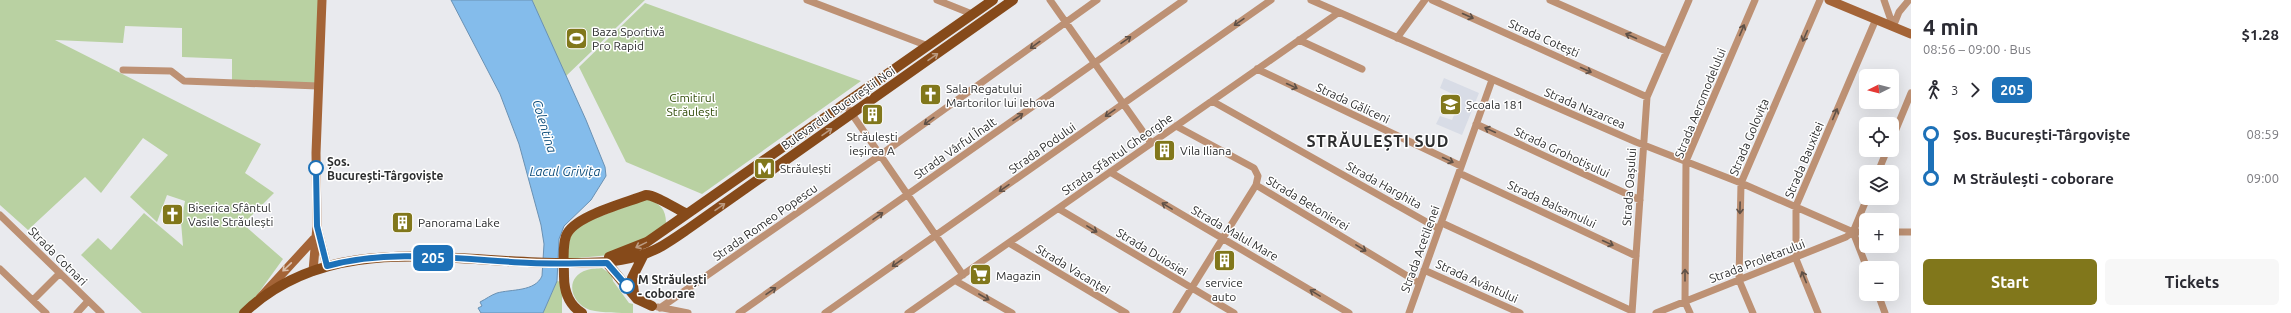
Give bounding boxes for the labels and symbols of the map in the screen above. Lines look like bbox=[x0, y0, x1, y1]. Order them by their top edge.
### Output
one-way arrow bbox=[1461, 13, 1473, 20]
street label: Strada Cotești bbox=[1507, 17, 1582, 59]
one-way arrow bbox=[1234, 18, 1245, 26]
sports icon: Baza Sportivă Pro Rapid bbox=[564, 25, 590, 51]
place label: Baza Sportivă Pro Rapid bbox=[592, 25, 665, 52]
one-way arrow bbox=[1739, 25, 1746, 37]
one-way arrow bbox=[1800, 29, 1808, 41]
one-way arrow bbox=[1625, 31, 1637, 39]
one-way arrow bbox=[1121, 36, 1132, 44]
one-way arrow bbox=[1029, 41, 1040, 49]
street label: Strada Aeromodelului bbox=[1672, 46, 1728, 160]
one-way arrow bbox=[927, 53, 938, 61]
street label: Bulevardul Bucureștii Noi bbox=[779, 64, 897, 152]
one-way arrow bbox=[1580, 66, 1592, 74]
north arrow bbox=[1859, 69, 1899, 109]
street label: Strada Găliceni bbox=[1314, 80, 1392, 126]
church icon: Sala Regatului Martorilor lui Iehova bbox=[917, 82, 943, 108]
place label: Sala Regatului Martorilor lui Iehova bbox=[946, 82, 1055, 109]
one-way arrow bbox=[1286, 83, 1298, 90]
street label: Strada Nazarcea bbox=[1542, 85, 1628, 131]
park label: Cimitirul Străulești bbox=[666, 91, 718, 118]
school or university icon: Școala 181 bbox=[1438, 91, 1464, 117]
street label: Strada Golovița bbox=[1727, 97, 1771, 177]
water label: Colentina bbox=[530, 98, 560, 154]
place label: Școala 181 bbox=[1466, 98, 1523, 111]
building icon: Străulești ieșirea A bbox=[859, 102, 885, 128]
one-way arrow bbox=[1104, 109, 1115, 117]
one-way arrow bbox=[1832, 109, 1839, 121]
street label: Strada Sfântul Gheorghe bbox=[1059, 111, 1175, 197]
one-way arrow bbox=[1012, 113, 1023, 121]
street label: Strada Vârful Înalt bbox=[912, 115, 999, 181]
one-way arrow bbox=[924, 117, 935, 125]
street label: Strada Podului bbox=[1006, 120, 1078, 176]
street label: Strada Bauxitei bbox=[1782, 120, 1826, 200]
street label: Strada Grohotișului bbox=[1512, 124, 1612, 180]
one-way arrow bbox=[1484, 126, 1496, 133]
one-way arrow bbox=[821, 128, 832, 136]
place label: Străulești ieșirea A bbox=[846, 130, 898, 157]
district label: STRĂULEȘTI SUD bbox=[1307, 131, 1449, 151]
building icon: Vila Iliana bbox=[1152, 137, 1178, 163]
place label: Vila Iliana bbox=[1180, 144, 1231, 157]
street label: Strada Oașului bbox=[1620, 148, 1638, 226]
place label: Șos. București-Târgoviște bbox=[327, 155, 443, 183]
metro station icon: Străulești bbox=[752, 155, 778, 181]
one-way arrow bbox=[1441, 157, 1453, 164]
street label: Strada Harghita bbox=[1344, 159, 1424, 211]
marker: Șos. București-Târgoviște bbox=[308, 160, 324, 176]
place label: Străulești bbox=[780, 162, 831, 175]
water label: Lacul Grivița bbox=[530, 164, 600, 178]
street label: Strada Betonierei bbox=[1264, 173, 1352, 233]
street label: Strada Balsamului bbox=[1506, 178, 1598, 230]
street label: Strada Romeo Popescu bbox=[710, 181, 820, 263]
one-way arrow bbox=[998, 184, 1009, 192]
church icon: Biserica Sfântul Vasile Străulești bbox=[159, 201, 185, 227]
place label: Biserica Sfântul Vasile Străulești bbox=[188, 201, 273, 228]
one-way arrow bbox=[1161, 201, 1173, 209]
one-way arrow bbox=[1736, 201, 1744, 214]
one-way arrow bbox=[715, 203, 726, 211]
street label: Strada Malul Mare bbox=[1189, 203, 1281, 263]
street label: Strada Acetilenei bbox=[1398, 204, 1442, 294]
building icon: Panorama Lake bbox=[390, 209, 416, 235]
one-way arrow bbox=[872, 212, 883, 220]
place label: Panorama Lake bbox=[418, 216, 500, 229]
street label: Strada Cotnari bbox=[26, 224, 90, 288]
one-way arrow bbox=[1086, 225, 1098, 233]
street label: Strada Duiosiei bbox=[1114, 226, 1190, 278]
street label: Strada Proletarului bbox=[1707, 237, 1807, 285]
one-way arrow bbox=[1602, 240, 1614, 247]
one-way arrow bbox=[635, 242, 647, 249]
street label: Strada Vacanței bbox=[1034, 242, 1112, 296]
line badge: 205 bbox=[410, 245, 456, 271]
one-way arrow bbox=[1355, 245, 1367, 253]
building icon: service auto bbox=[1211, 248, 1237, 274]
street label: Strada Avântului bbox=[1434, 257, 1520, 305]
one-way arrow bbox=[892, 259, 903, 267]
one-way arrow bbox=[282, 262, 292, 272]
supermarket icon: Magazin bbox=[967, 262, 993, 288]
place label: Magazin bbox=[996, 269, 1041, 282]
one-way arrow bbox=[1681, 269, 1689, 282]
one-way arrow bbox=[1799, 271, 1807, 283]
place label: M Străulești - coborare bbox=[638, 273, 707, 300]
place label: service auto bbox=[1205, 276, 1243, 303]
marker: M Străulești - coborare bbox=[619, 278, 635, 294]
one-way arrow bbox=[765, 287, 776, 295]
one-way arrow bbox=[1310, 289, 1321, 297]
one-way arrow bbox=[978, 293, 990, 301]

